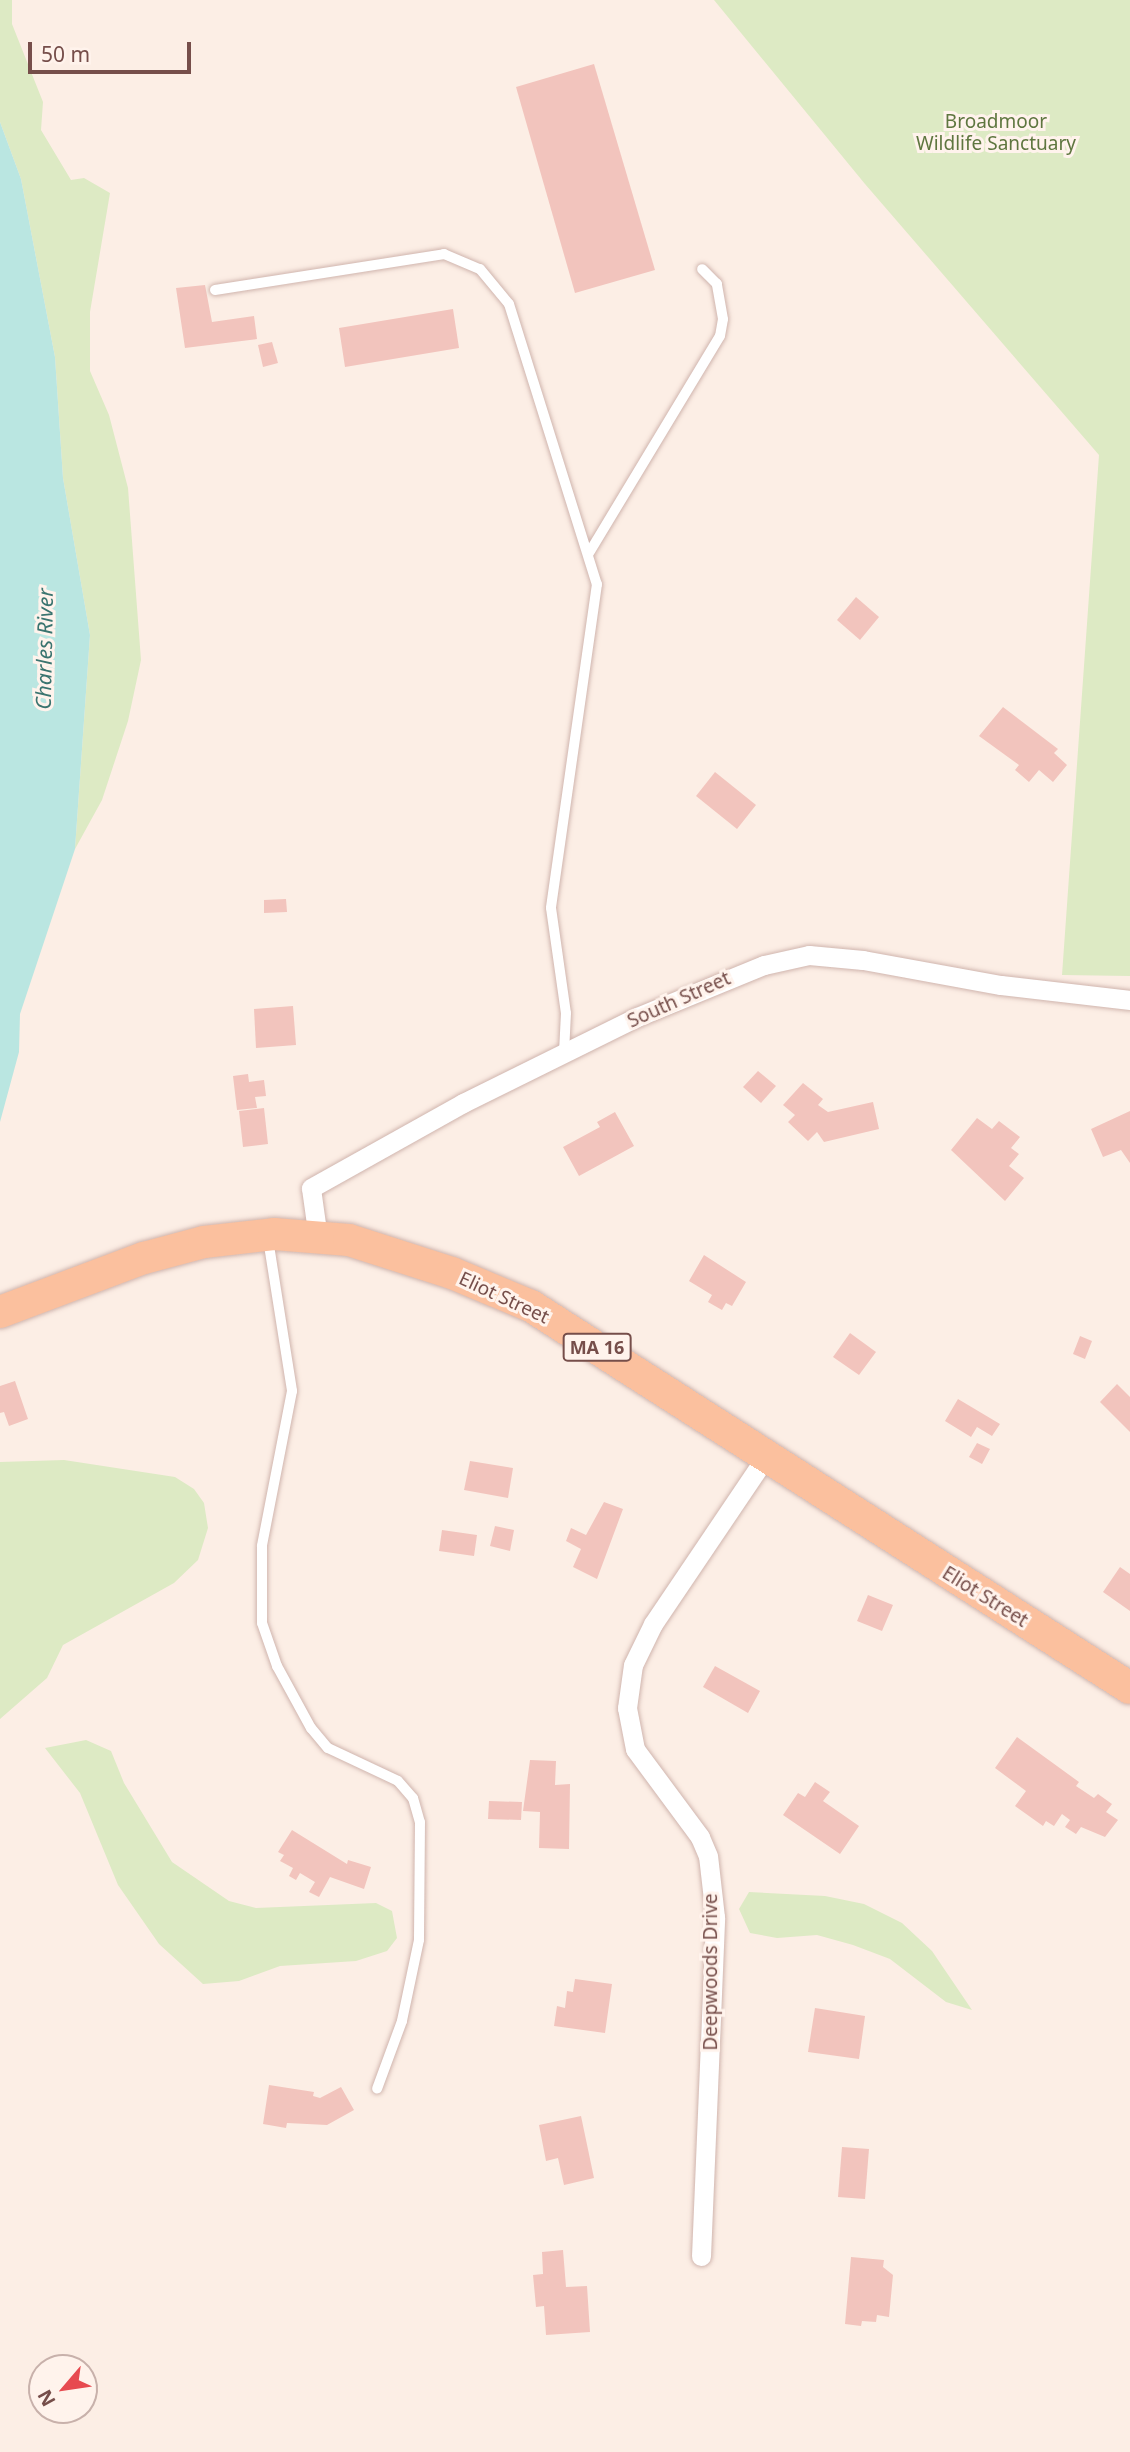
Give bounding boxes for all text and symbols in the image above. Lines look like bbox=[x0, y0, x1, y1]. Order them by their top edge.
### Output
scale bar bbox=[32, 28, 194, 72]
text: 50 m bbox=[41, 40, 90, 68]
park label: Broadmoor Wildlife Sanctuary bbox=[916, 111, 1076, 155]
water label: Charles River bbox=[30, 588, 58, 710]
street label: South Street bbox=[624, 967, 734, 1033]
street label: Eliot Street bbox=[455, 1267, 553, 1329]
road number: MA 16 bbox=[562, 1332, 632, 1362]
street label: Eliot Street bbox=[938, 1562, 1032, 1632]
street label: Deepwoods Drive bbox=[700, 1893, 722, 2051]
north arrow bbox=[28, 2354, 98, 2424]
text: N bbox=[31, 2385, 62, 2411]

